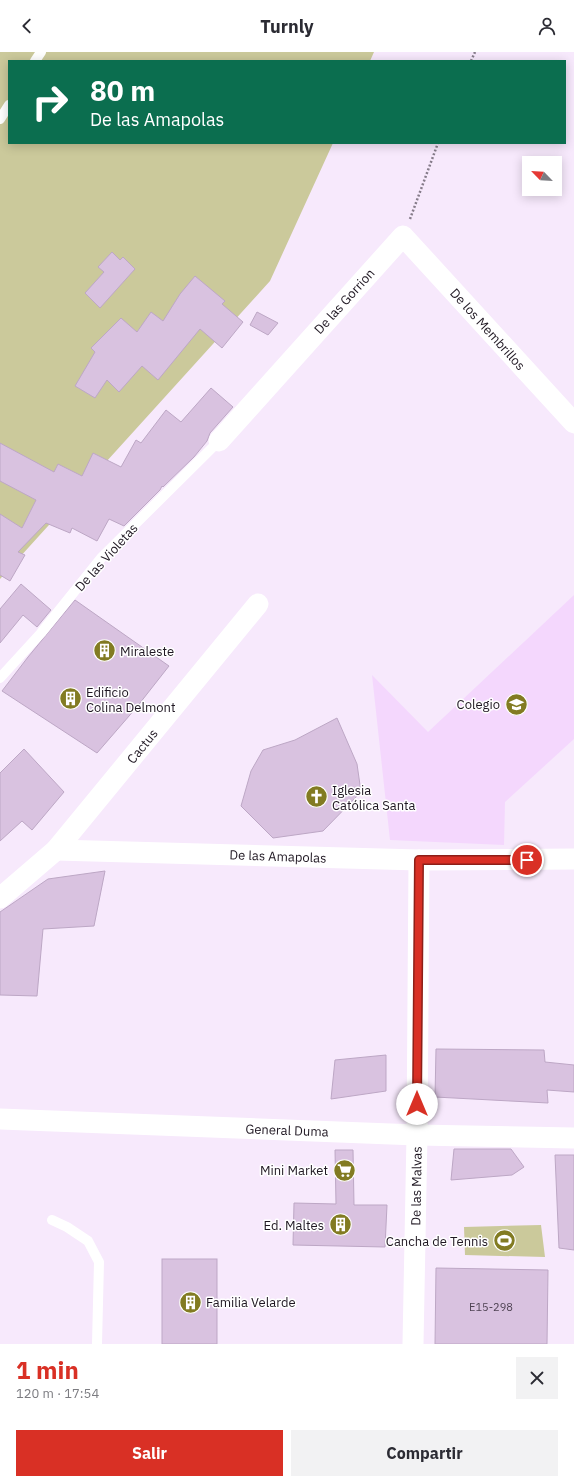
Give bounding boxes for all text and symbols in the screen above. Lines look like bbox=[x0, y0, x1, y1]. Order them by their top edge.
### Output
icon: back bbox=[16, 15, 38, 37]
text: Turnly bbox=[260, 15, 314, 38]
icon: person bbox=[536, 15, 558, 37]
text: 80 m bbox=[90, 72, 155, 109]
icon: right bbox=[24, 76, 76, 128]
text: De las Amapolas bbox=[90, 108, 224, 131]
north arrow bbox=[522, 156, 562, 196]
map controls bbox=[522, 156, 562, 196]
street label: De las Gorrion bbox=[310, 265, 378, 338]
street label: De los Membrillos bbox=[446, 285, 529, 374]
street label: De las Violetas bbox=[71, 520, 141, 595]
building icon: Miraleste bbox=[92, 638, 118, 664]
place label: Miraleste bbox=[120, 643, 174, 660]
place label: Edificio Colina Delmont bbox=[86, 684, 176, 716]
building icon: Edificio Colina Delmont bbox=[57, 686, 83, 712]
school or university icon: Colegio bbox=[503, 691, 529, 717]
place label: Colegio bbox=[457, 696, 500, 713]
street label: Cactus bbox=[123, 725, 162, 767]
place label: Iglesia Católica Santa bbox=[332, 782, 416, 814]
church icon: Iglesia Católica Santa bbox=[304, 784, 330, 810]
pin bbox=[510, 843, 544, 877]
street label: De las Amapolas bbox=[229, 846, 327, 867]
icon: arrive bbox=[516, 849, 538, 871]
position arrow bbox=[396, 1083, 438, 1125]
street label: General Duma bbox=[245, 1121, 329, 1140]
street label: De las Malvas bbox=[407, 1146, 426, 1226]
supermarket icon: Mini Market bbox=[331, 1157, 357, 1183]
place label: Mini Market bbox=[260, 1162, 328, 1179]
building icon: Ed. Maltes bbox=[327, 1212, 353, 1238]
place label: Ed. Maltes bbox=[263, 1217, 324, 1234]
sports icon: Cancha de Tennis bbox=[491, 1228, 517, 1254]
place label: Cancha de Tennis bbox=[386, 1233, 488, 1250]
building icon: Familia Velarde bbox=[177, 1289, 203, 1315]
place label: Familia Velarde bbox=[206, 1294, 296, 1311]
house number: E15-298 bbox=[469, 1300, 513, 1314]
text: 1 min bbox=[16, 1354, 79, 1386]
button: close bbox=[516, 1357, 558, 1399]
text: 120 m · 17:54 bbox=[16, 1385, 99, 1402]
button: Salir bbox=[16, 1430, 283, 1476]
button: Compartir bbox=[291, 1430, 558, 1476]

